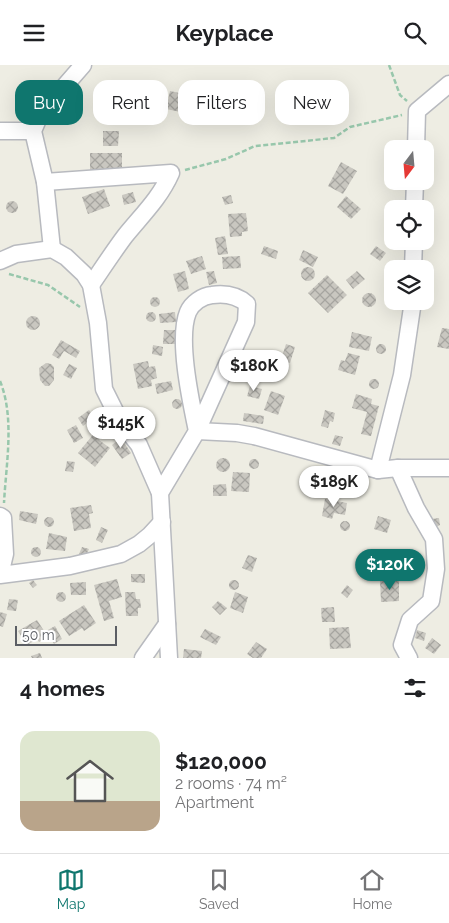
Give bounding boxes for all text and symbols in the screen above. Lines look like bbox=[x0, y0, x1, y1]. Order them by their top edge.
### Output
icon: menu bbox=[20, 19, 48, 47]
icon: search bbox=[401, 19, 429, 47]
text: Keyplace bbox=[176, 20, 273, 46]
chip: Buy bbox=[15, 80, 83, 125]
chip: Rent bbox=[93, 80, 168, 125]
chip: Filters bbox=[178, 80, 265, 125]
chip: New bbox=[275, 80, 349, 125]
north arrow bbox=[384, 140, 434, 190]
map controls bbox=[384, 140, 434, 310]
button: locate bbox=[384, 200, 434, 250]
button: layers bbox=[384, 260, 434, 310]
pin: $180K bbox=[219, 349, 289, 392]
text: $180K bbox=[230, 356, 278, 375]
pin: $145K bbox=[86, 407, 156, 449]
text: $145K bbox=[98, 413, 144, 432]
pin: $189K bbox=[299, 465, 369, 508]
text: $189K bbox=[310, 472, 358, 491]
pin: $120K bbox=[355, 549, 425, 591]
text: $120K bbox=[366, 555, 414, 574]
scale bar bbox=[15, 623, 118, 646]
text: 50 m bbox=[22, 627, 55, 643]
icon: filters bbox=[401, 674, 429, 702]
text: 4 homes bbox=[20, 676, 105, 701]
text: $120,000 bbox=[175, 749, 267, 774]
icon: home bbox=[60, 751, 120, 811]
text: 2 rooms · 74 m² bbox=[175, 774, 287, 793]
text: Apartment bbox=[175, 793, 254, 812]
tab: Map bbox=[57, 866, 85, 912]
tab: Saved bbox=[199, 866, 239, 912]
tab: Home bbox=[353, 866, 392, 912]

